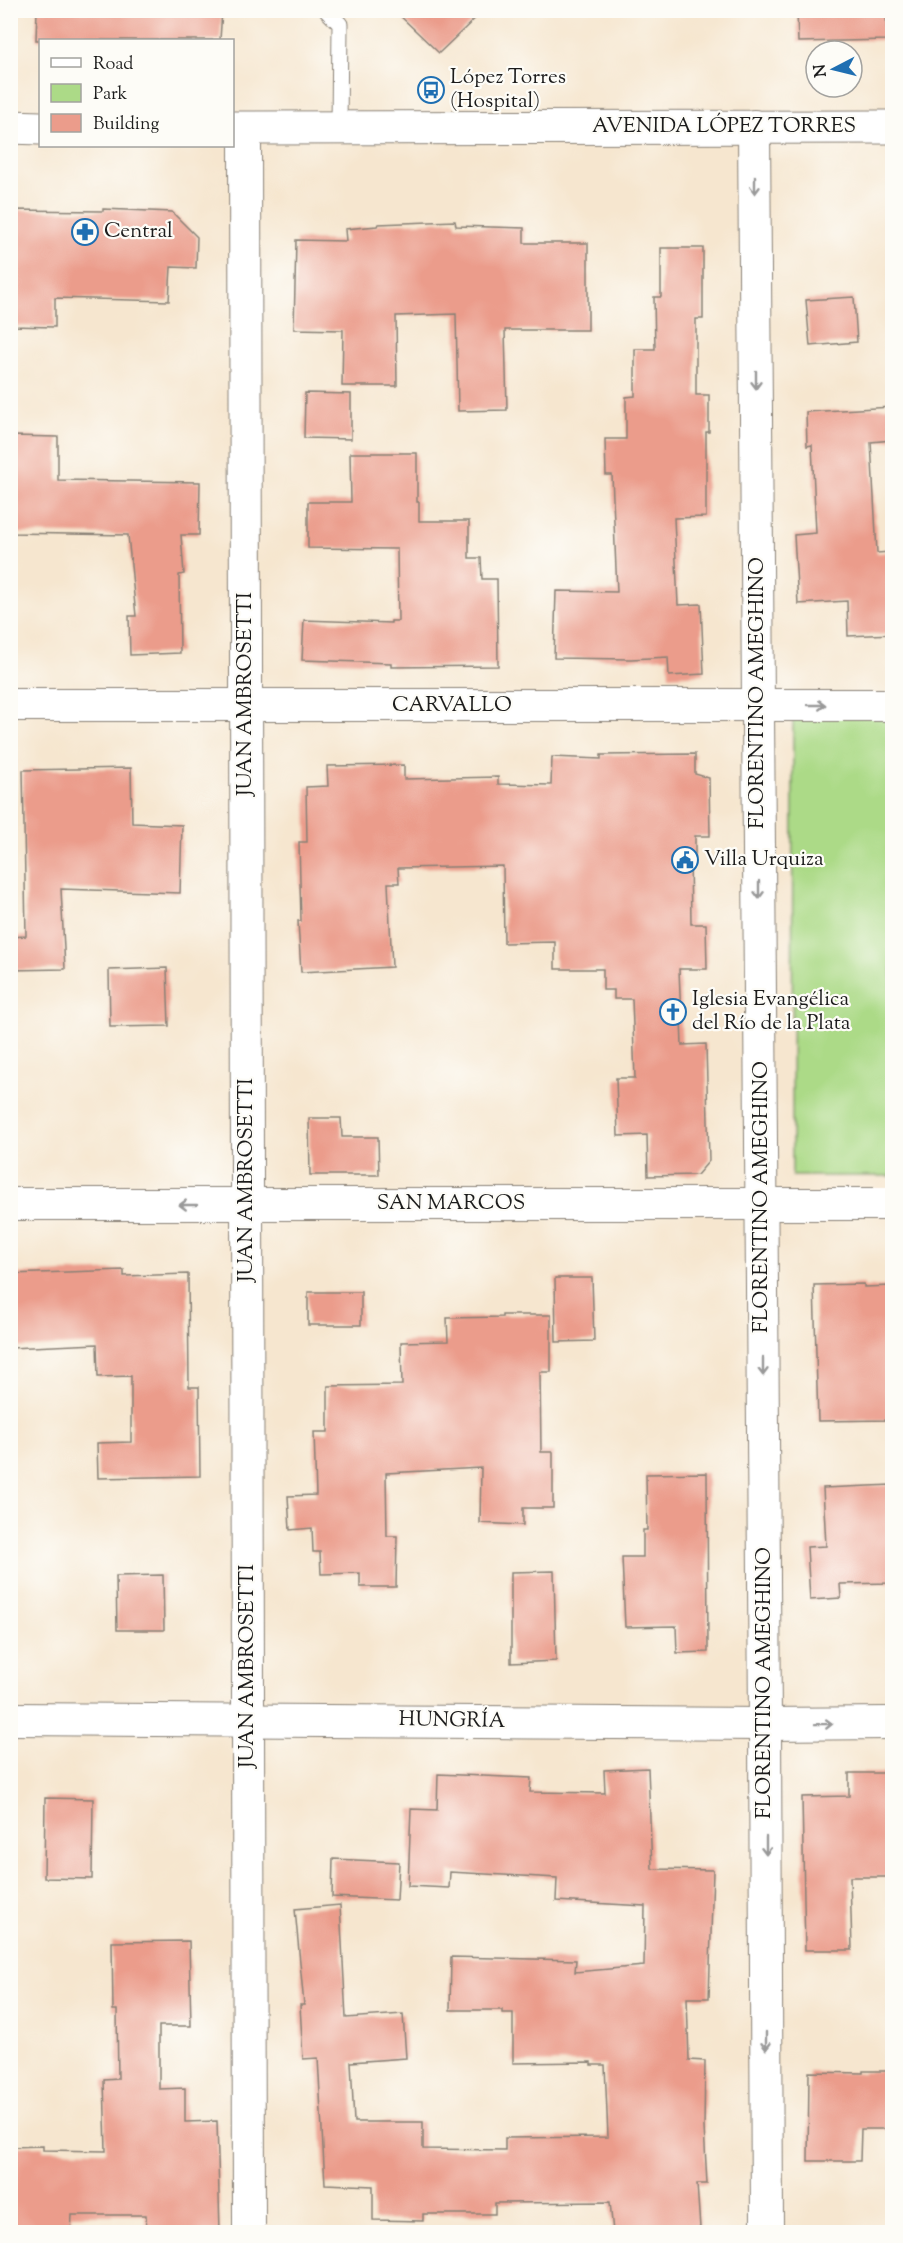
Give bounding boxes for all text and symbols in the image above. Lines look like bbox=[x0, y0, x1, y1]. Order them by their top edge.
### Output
legend bbox=[39, 39, 234, 147]
north arrow bbox=[804, 39, 864, 99]
text: Road bbox=[93, 52, 133, 78]
place label: López Torres (Hospital) bbox=[450, 63, 566, 117]
text: N bbox=[809, 63, 834, 78]
bus stop icon: López Torres (Hospital) bbox=[416, 75, 446, 105]
text: Park bbox=[93, 82, 128, 108]
text: Building bbox=[93, 112, 159, 138]
street label: AVENIDA LÓPEZ TORRES bbox=[592, 112, 856, 142]
one-way arrow bbox=[749, 174, 761, 194]
pharmacy icon: Central bbox=[70, 217, 100, 247]
place label: Central bbox=[104, 217, 173, 247]
one-way arrow bbox=[750, 369, 762, 389]
street label: FLORENTINO AMEGHINO bbox=[743, 557, 773, 829]
street label: JUAN AMBROSETTI bbox=[231, 592, 261, 797]
street label: CARVALLO bbox=[392, 691, 512, 721]
one-way arrow bbox=[806, 699, 826, 711]
public building icon: Villa Urquiza bbox=[670, 845, 700, 875]
place label: Villa Urquiza bbox=[704, 845, 824, 875]
one-way arrow bbox=[754, 880, 765, 900]
place label: Iglesia Evangélica del Río de la Plata bbox=[692, 985, 851, 1039]
church icon: Iglesia Evangélica del Río de la Plata bbox=[658, 997, 688, 1027]
street label: FLORENTINO AMEGHINO bbox=[747, 1061, 777, 1333]
street label: JUAN AMBROSETTI bbox=[232, 1078, 262, 1283]
street label: SAN MARCOS bbox=[377, 1189, 525, 1219]
one-way arrow bbox=[179, 1199, 199, 1211]
one-way arrow bbox=[757, 1357, 769, 1377]
street label: FLORENTINO AMEGHINO bbox=[750, 1547, 780, 1819]
street label: JUAN AMBROSETTI bbox=[233, 1564, 263, 1769]
street label: HUNGRÍA bbox=[398, 1705, 506, 1737]
one-way arrow bbox=[813, 1718, 833, 1730]
one-way arrow bbox=[760, 1835, 772, 1855]
one-way arrow bbox=[760, 2030, 772, 2050]

